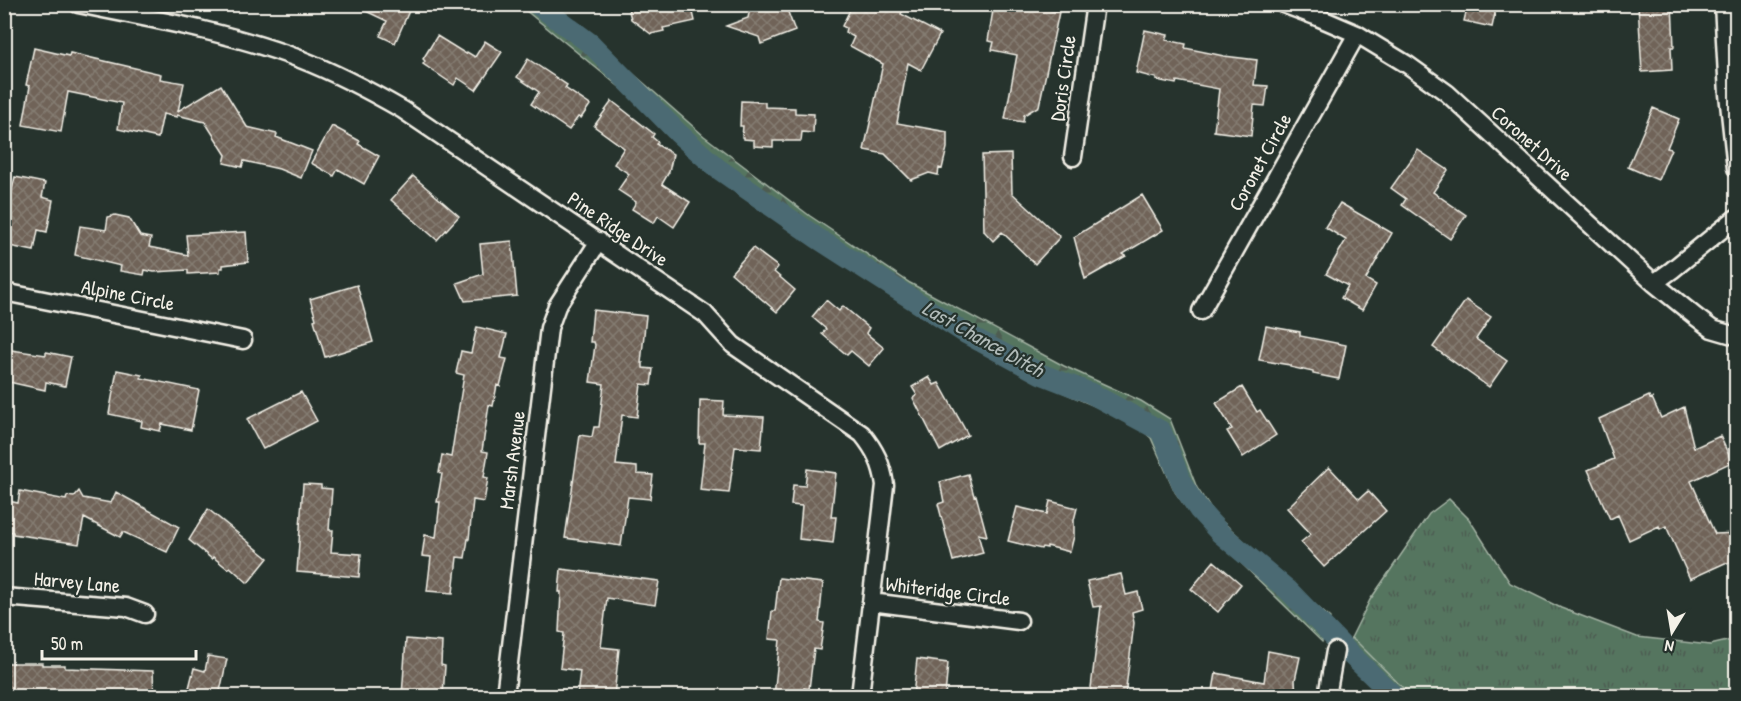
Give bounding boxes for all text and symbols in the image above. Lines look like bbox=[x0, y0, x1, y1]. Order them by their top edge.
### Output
street label: Doris Circle bbox=[1043, 33, 1082, 123]
street label: Coronet Drive bbox=[1486, 99, 1579, 186]
street label: Coronet Circle bbox=[1222, 108, 1297, 215]
street label: Pine Ridge Drive bbox=[563, 185, 674, 272]
street label: Alpine Circle bbox=[79, 272, 177, 317]
water label: Last Chance Ditch bbox=[917, 293, 1050, 384]
street label: Marsh Avenue bbox=[492, 409, 531, 511]
street label: Harvey Lane bbox=[33, 564, 121, 599]
street label: Whiteridge Circle bbox=[884, 569, 1012, 612]
north arrow bbox=[1642, 602, 1702, 662]
scale bar bbox=[42, 623, 196, 661]
text: 50 m bbox=[51, 631, 83, 656]
text: N bbox=[1662, 635, 1675, 658]

